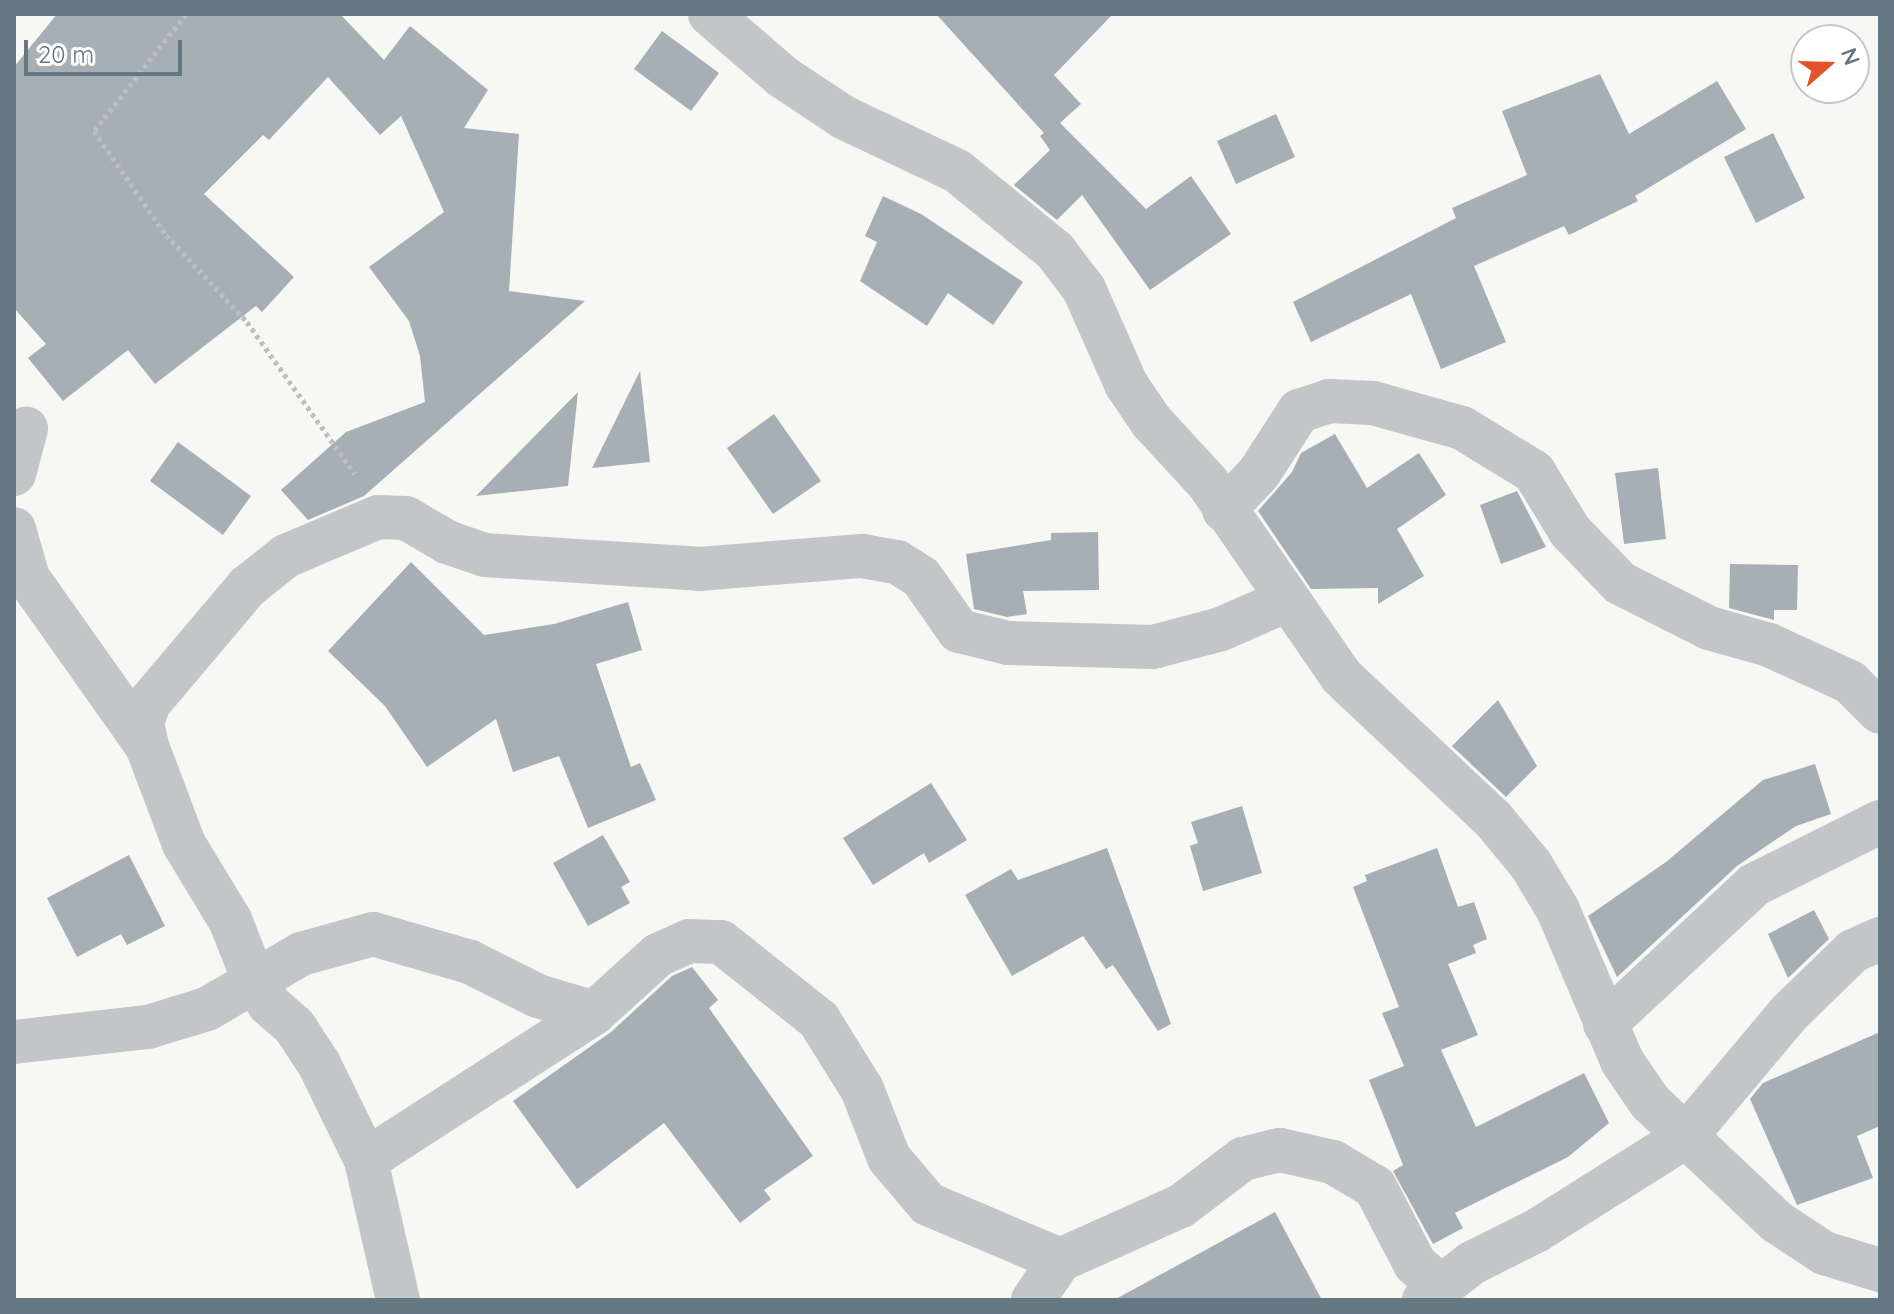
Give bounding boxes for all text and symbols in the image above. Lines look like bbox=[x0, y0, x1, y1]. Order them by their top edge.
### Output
scale bar bbox=[28, 24, 186, 74]
north arrow bbox=[1790, 24, 1870, 104]
text: 20 m bbox=[38, 39, 94, 69]
text: N bbox=[1835, 44, 1867, 69]

